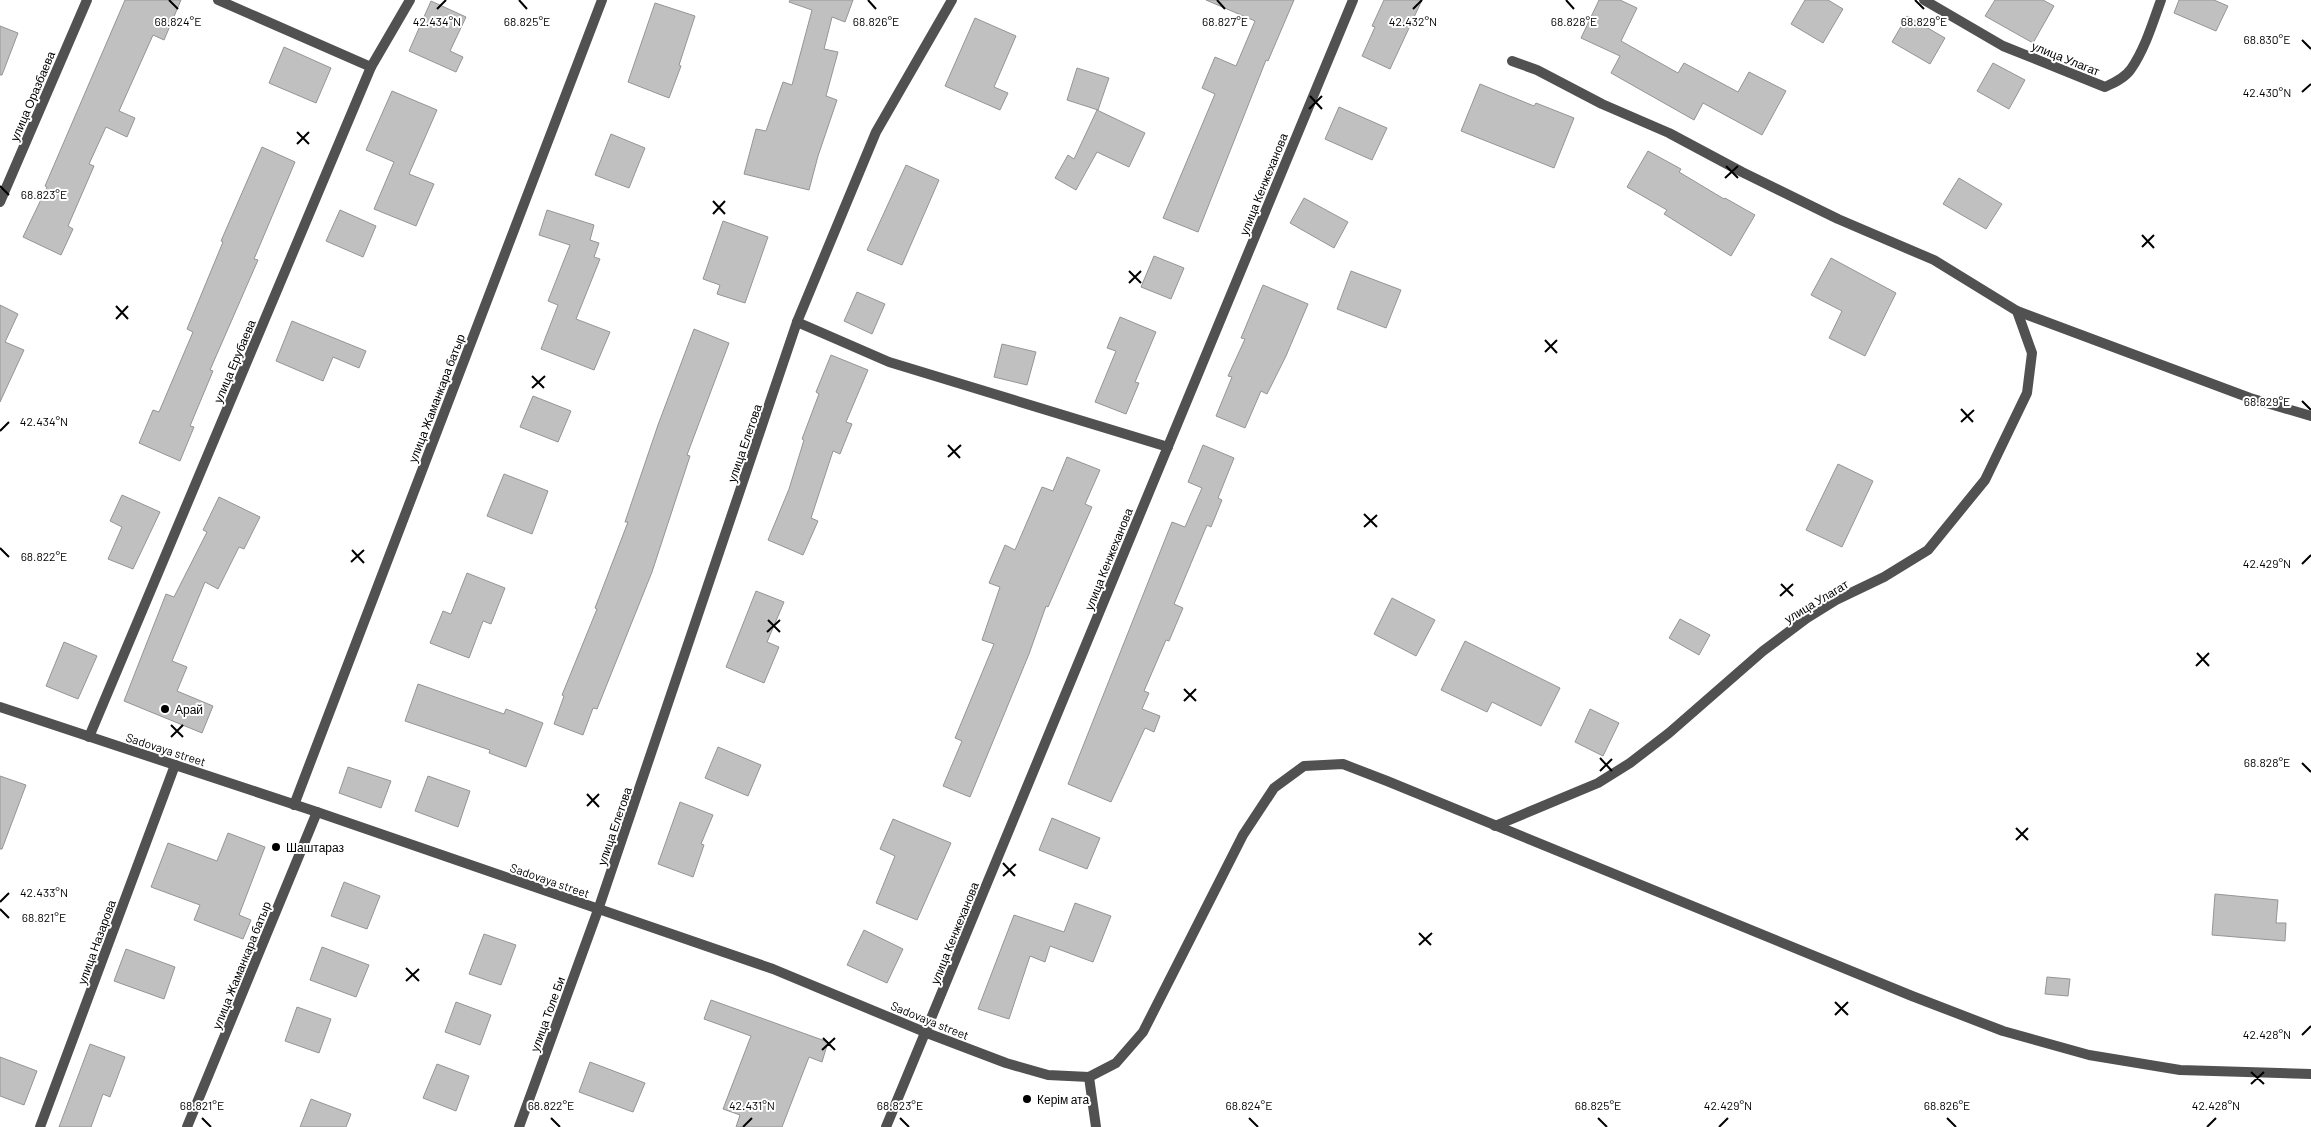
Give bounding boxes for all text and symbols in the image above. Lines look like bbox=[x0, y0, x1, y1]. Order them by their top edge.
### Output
text: 68.824°E bbox=[155, 14, 201, 28]
text: 42.434°N bbox=[413, 14, 461, 28]
text: 68.825°E bbox=[504, 14, 550, 28]
text: 68.826°E bbox=[853, 14, 899, 28]
text: 68.827°E bbox=[1202, 14, 1248, 28]
text: 42.432°N bbox=[1389, 14, 1437, 28]
text: 68.828°E bbox=[1551, 14, 1597, 28]
text: 68.829°E bbox=[1901, 14, 1947, 28]
text: 68.830°E bbox=[2244, 32, 2290, 46]
street label: улица Улагат bbox=[2030, 38, 2102, 79]
street label: улица Оразбаева bbox=[7, 49, 58, 143]
text: 42.430°N bbox=[2243, 85, 2291, 99]
street label: улица Кенжеханова bbox=[1236, 131, 1291, 237]
text: 68.823°E bbox=[21, 187, 67, 201]
street label: улица Ерубаева bbox=[210, 317, 259, 405]
street label: улица Жаманкара батыр bbox=[405, 331, 468, 465]
text: 68.829°E bbox=[2244, 394, 2290, 408]
street label: улица Елетова bbox=[724, 402, 765, 484]
text: 42.434°N bbox=[20, 414, 68, 428]
street label: улица Кенжеханова bbox=[1081, 506, 1136, 612]
text: 68.822°E bbox=[21, 549, 67, 563]
text: 42.429°N bbox=[2243, 556, 2291, 570]
street label: улица Улагат bbox=[1782, 576, 1851, 626]
place label: Арай bbox=[175, 702, 203, 717]
marker: Арай bbox=[159, 703, 171, 715]
street label: Sadovaya street bbox=[124, 730, 208, 768]
text: 68.828°E bbox=[2244, 755, 2290, 769]
street label: улица Елетова bbox=[594, 785, 635, 867]
place label: Шаштараз bbox=[286, 840, 345, 855]
marker: Шаштараз bbox=[270, 841, 282, 853]
street label: Sadovaya street bbox=[508, 860, 592, 900]
street label: улица Кенжеханова bbox=[927, 880, 982, 986]
text: 42.433°N bbox=[20, 885, 68, 899]
street label: улица Назарова bbox=[74, 897, 119, 987]
street label: улица Жаманкара батыр bbox=[209, 899, 274, 1031]
text: 68.821°E bbox=[22, 910, 66, 924]
street label: улица Толе Би bbox=[527, 975, 568, 1054]
street label: Sadovaya street bbox=[889, 998, 971, 1042]
text: 42.428°N bbox=[2243, 1027, 2291, 1041]
place label: Керім ата bbox=[1037, 1092, 1089, 1107]
marker: Керім ата bbox=[1021, 1093, 1033, 1105]
text: 68.821°E bbox=[180, 1098, 224, 1112]
text: 68.822°E bbox=[528, 1098, 574, 1112]
text: 42.431°N bbox=[729, 1098, 775, 1112]
text: 68.823°E bbox=[877, 1098, 923, 1112]
text: 68.824°E bbox=[1226, 1098, 1272, 1112]
text: 68.825°E bbox=[1575, 1098, 1621, 1112]
text: 42.429°N bbox=[1704, 1098, 1752, 1112]
text: 68.826°E bbox=[1924, 1098, 1970, 1112]
text: 42.428°N bbox=[2192, 1098, 2240, 1112]

